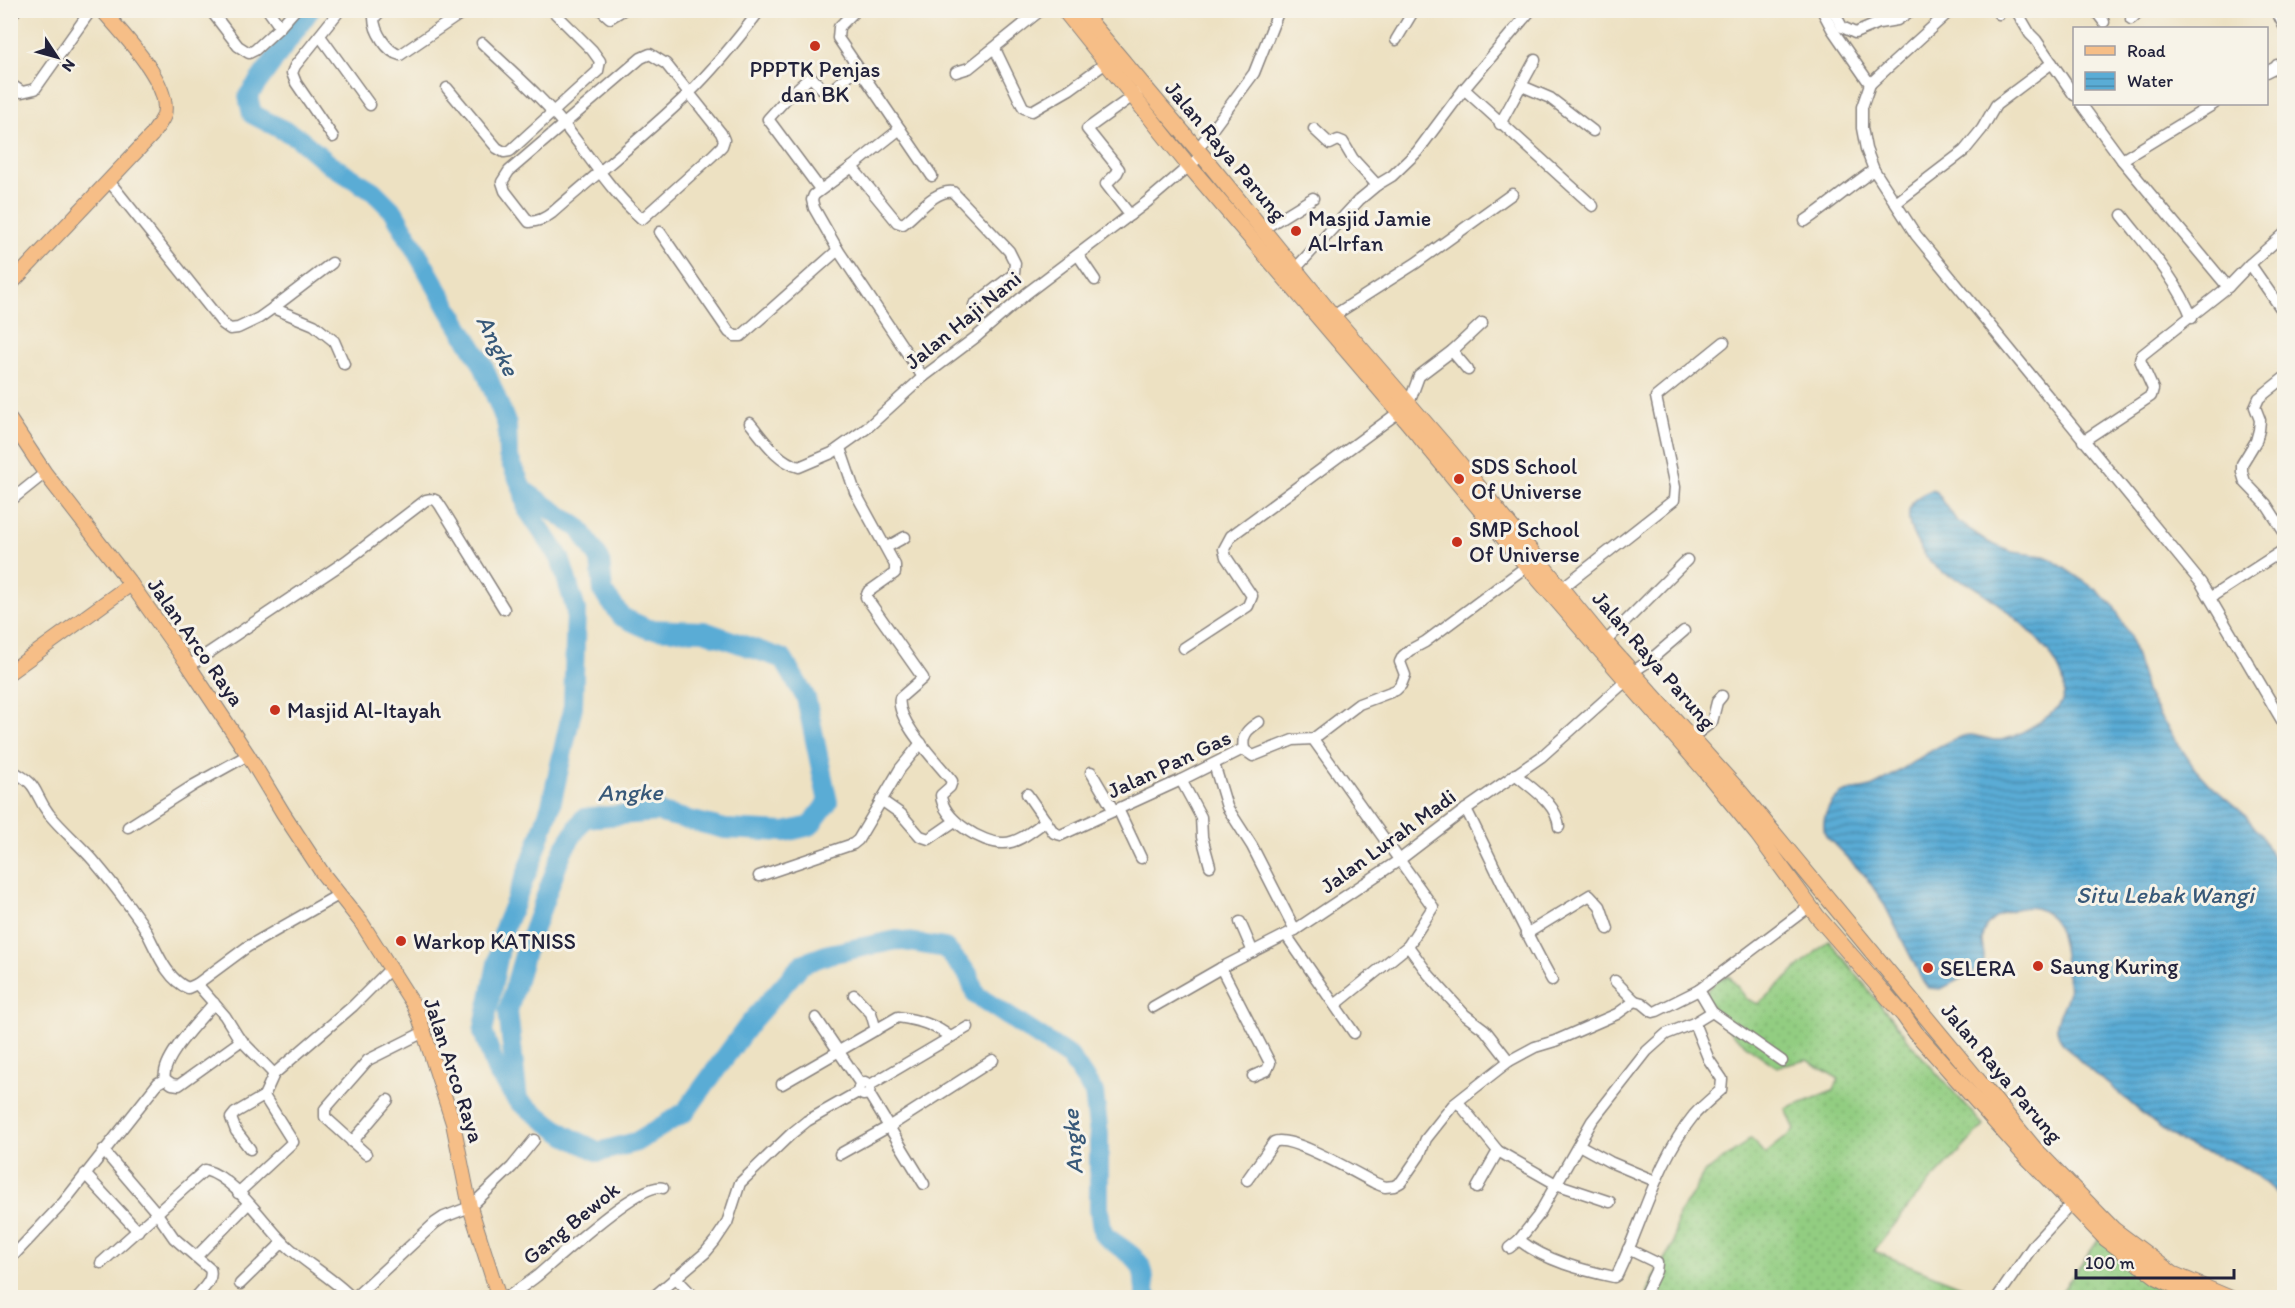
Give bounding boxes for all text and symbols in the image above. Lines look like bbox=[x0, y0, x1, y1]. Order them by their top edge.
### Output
north arrow bbox=[27, 27, 87, 87]
legend bbox=[2073, 27, 2268, 105]
marker: PPPTK Penjas dan BK bbox=[808, 39, 822, 53]
text: Road bbox=[2127, 40, 2166, 62]
text: N bbox=[58, 56, 80, 75]
place label: PPPTK Penjas dan BK bbox=[749, 56, 881, 108]
text: Water bbox=[2127, 70, 2173, 92]
street label: Jalan Raya Parung bbox=[1159, 75, 1293, 227]
place label: Masjid Jamie Al-Irfan bbox=[1308, 205, 1431, 257]
marker: Masjid Jamie Al-Irfan bbox=[1289, 224, 1303, 238]
street label: Jalan Haji Nani bbox=[899, 265, 1027, 375]
water label: Angke bbox=[470, 309, 526, 382]
place label: SDS School Of Universe bbox=[1471, 453, 1582, 505]
marker: SDS School Of Universe bbox=[1452, 472, 1466, 486]
place label: SMP School Of Universe bbox=[1469, 516, 1580, 568]
marker: SMP School Of Universe bbox=[1450, 535, 1464, 549]
street label: Jalan Arco Raya bbox=[142, 573, 250, 712]
street label: Jalan Raya Parung bbox=[1586, 585, 1722, 735]
place label: Masjid Al-Itayah bbox=[287, 697, 441, 724]
marker: Masjid Al-Itayah bbox=[268, 703, 282, 717]
street label: Jalan Pan Gas bbox=[1103, 724, 1235, 804]
water label: Angke bbox=[597, 777, 664, 807]
street label: Jalan Lurah Madi bbox=[1315, 783, 1461, 899]
water label: Situ Lebak Wangi bbox=[2076, 880, 2257, 909]
place label: Warkop KATNISS bbox=[413, 928, 576, 955]
marker: Warkop KATNISS bbox=[394, 934, 408, 948]
place label: Saung Kuring bbox=[2050, 953, 2179, 980]
place label: SELERA bbox=[1940, 955, 2016, 982]
marker: Saung Kuring bbox=[2031, 959, 2045, 973]
marker: SELERA bbox=[1921, 961, 1935, 975]
street label: Jalan Arco Raya bbox=[418, 994, 490, 1146]
street label: Jalan Raya Parung bbox=[1935, 997, 2069, 1149]
water label: Angke bbox=[1055, 1107, 1089, 1175]
street label: Gang Bewok bbox=[517, 1175, 625, 1270]
scale bar bbox=[2076, 1242, 2234, 1280]
text: 100 m bbox=[2085, 1252, 2135, 1274]

